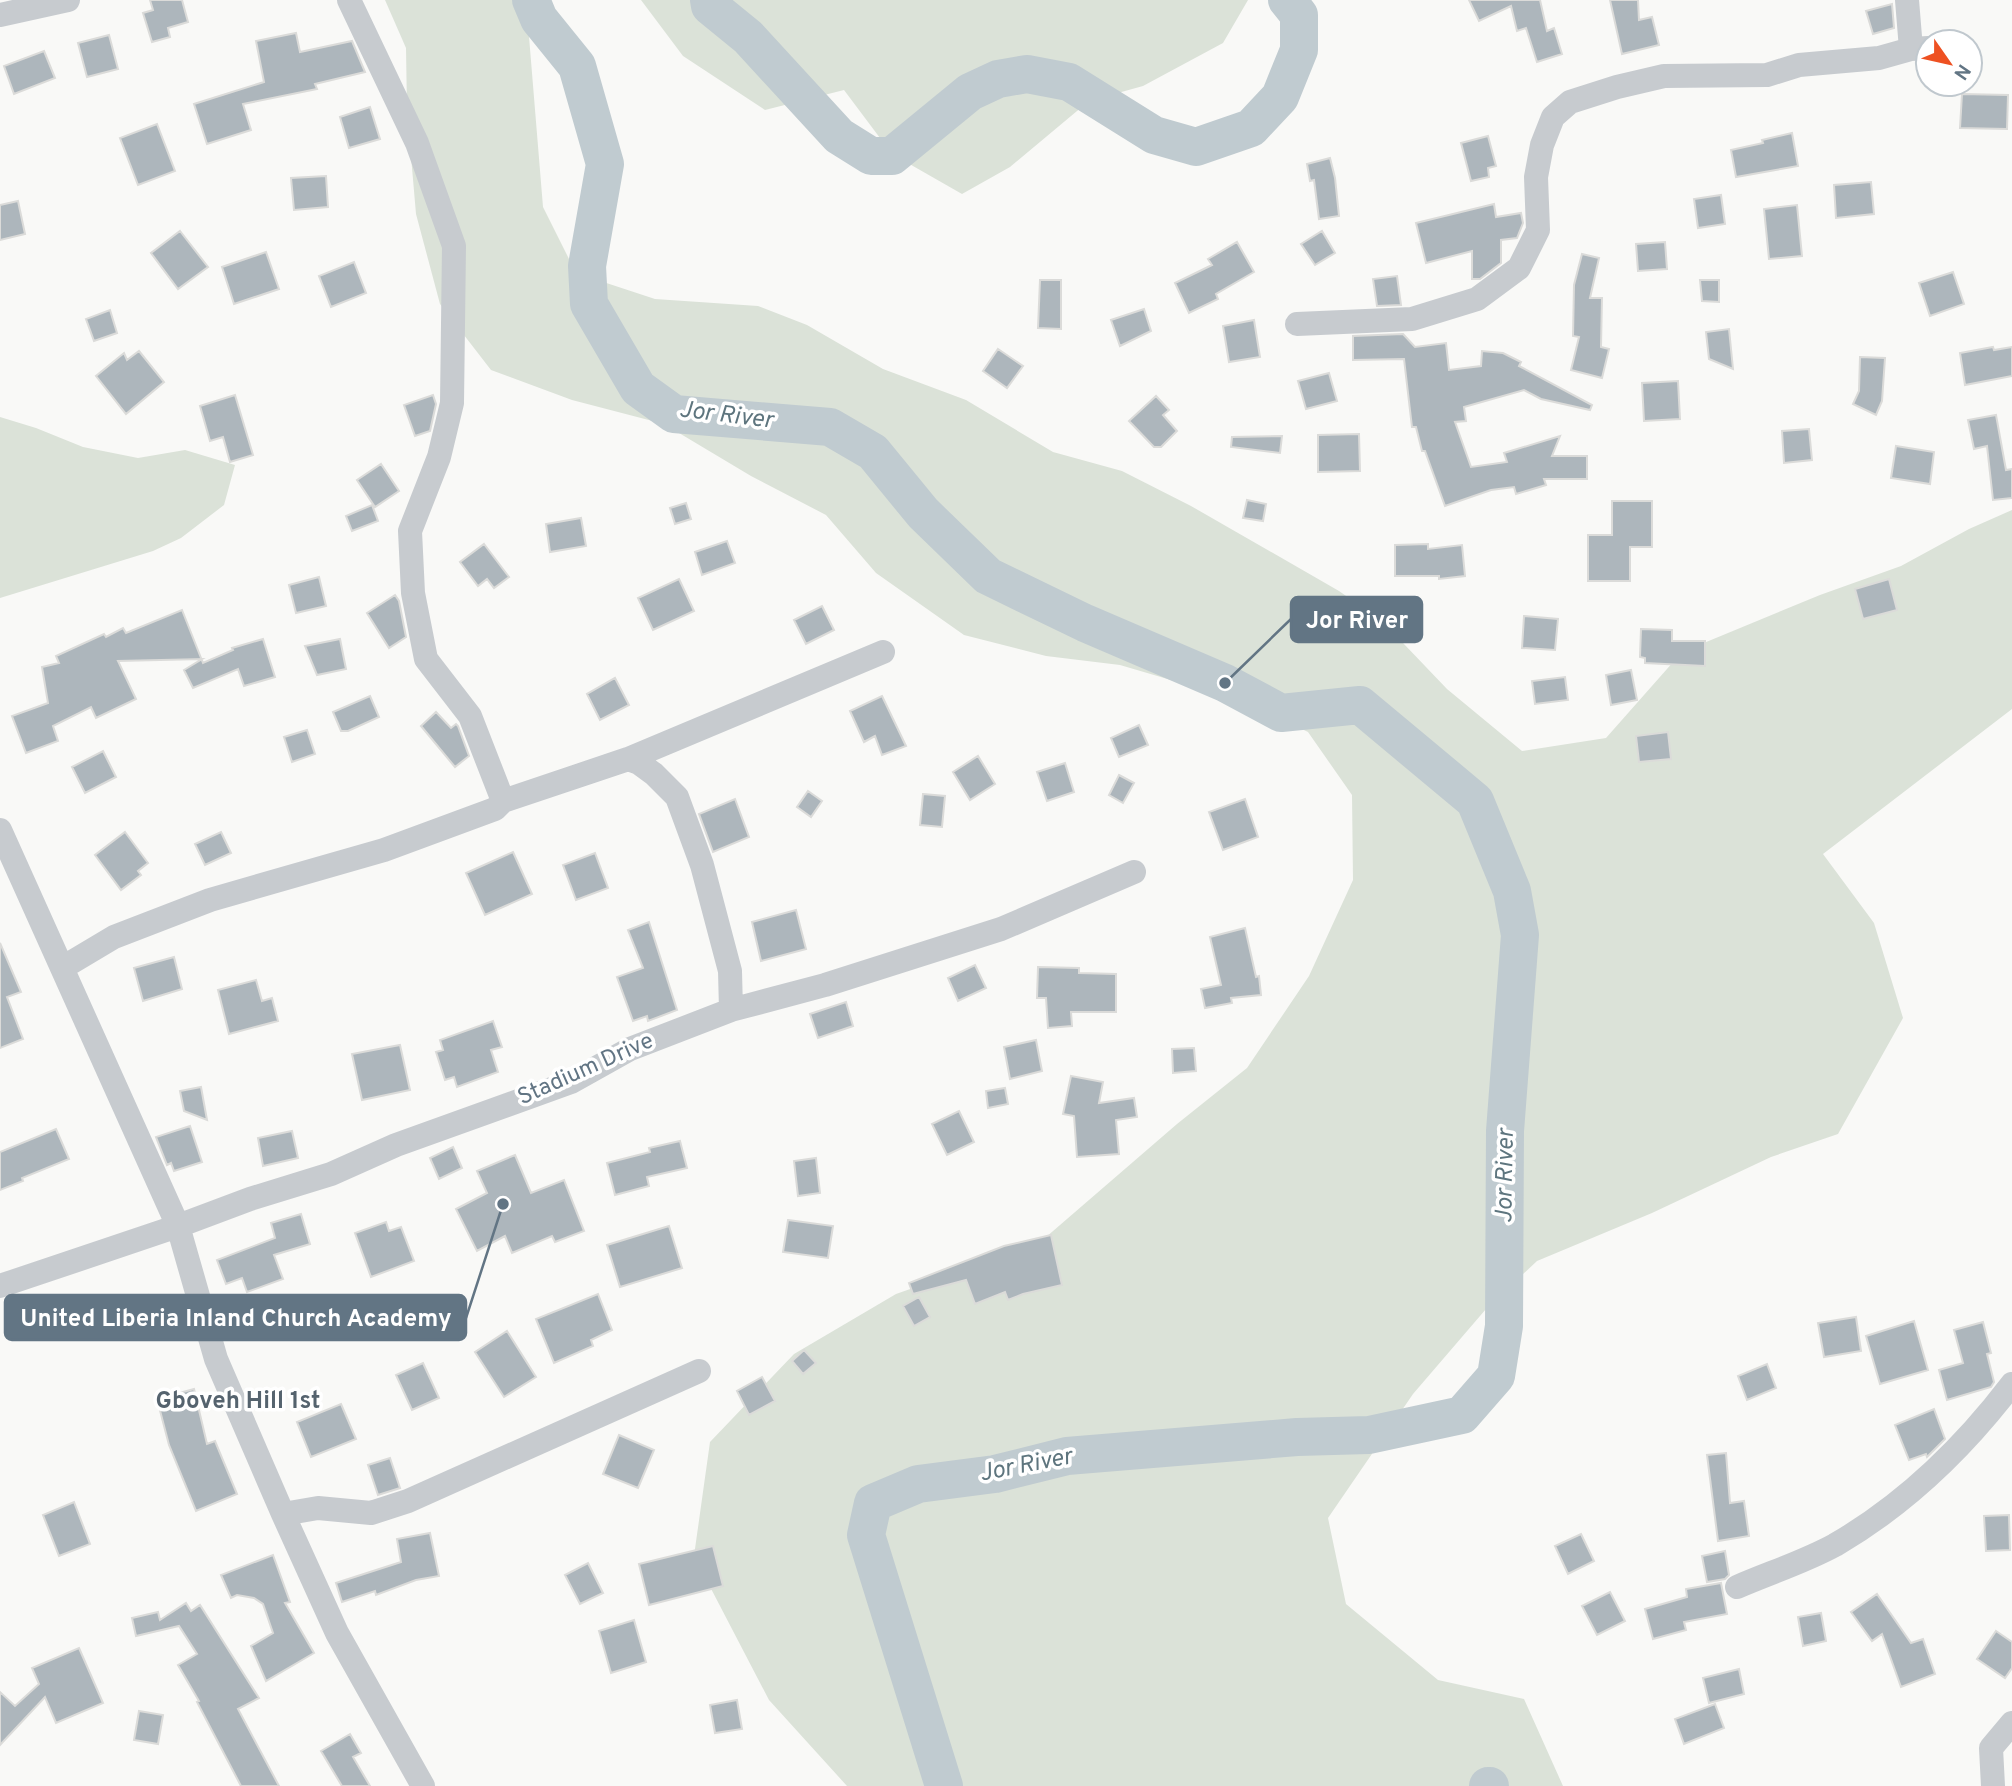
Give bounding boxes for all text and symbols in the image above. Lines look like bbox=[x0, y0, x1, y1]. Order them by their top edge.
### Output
north arrow bbox=[1914, 28, 1984, 98]
text: N bbox=[1948, 59, 1975, 84]
water label: Jor River bbox=[677, 395, 776, 437]
callout: Jor River bbox=[1291, 597, 1422, 642]
text: Jor River bbox=[1306, 607, 1408, 637]
street label: Stadium Drive bbox=[514, 1027, 658, 1113]
water label: Jor River bbox=[1490, 1127, 1522, 1223]
callout: United Liberia Inland Church Academy bbox=[5, 1295, 466, 1340]
text: United Liberia Inland Church Academy bbox=[20, 1305, 452, 1335]
district label: Gboveh Hill 1st bbox=[156, 1387, 320, 1417]
water label: Jor River bbox=[977, 1442, 1077, 1490]

